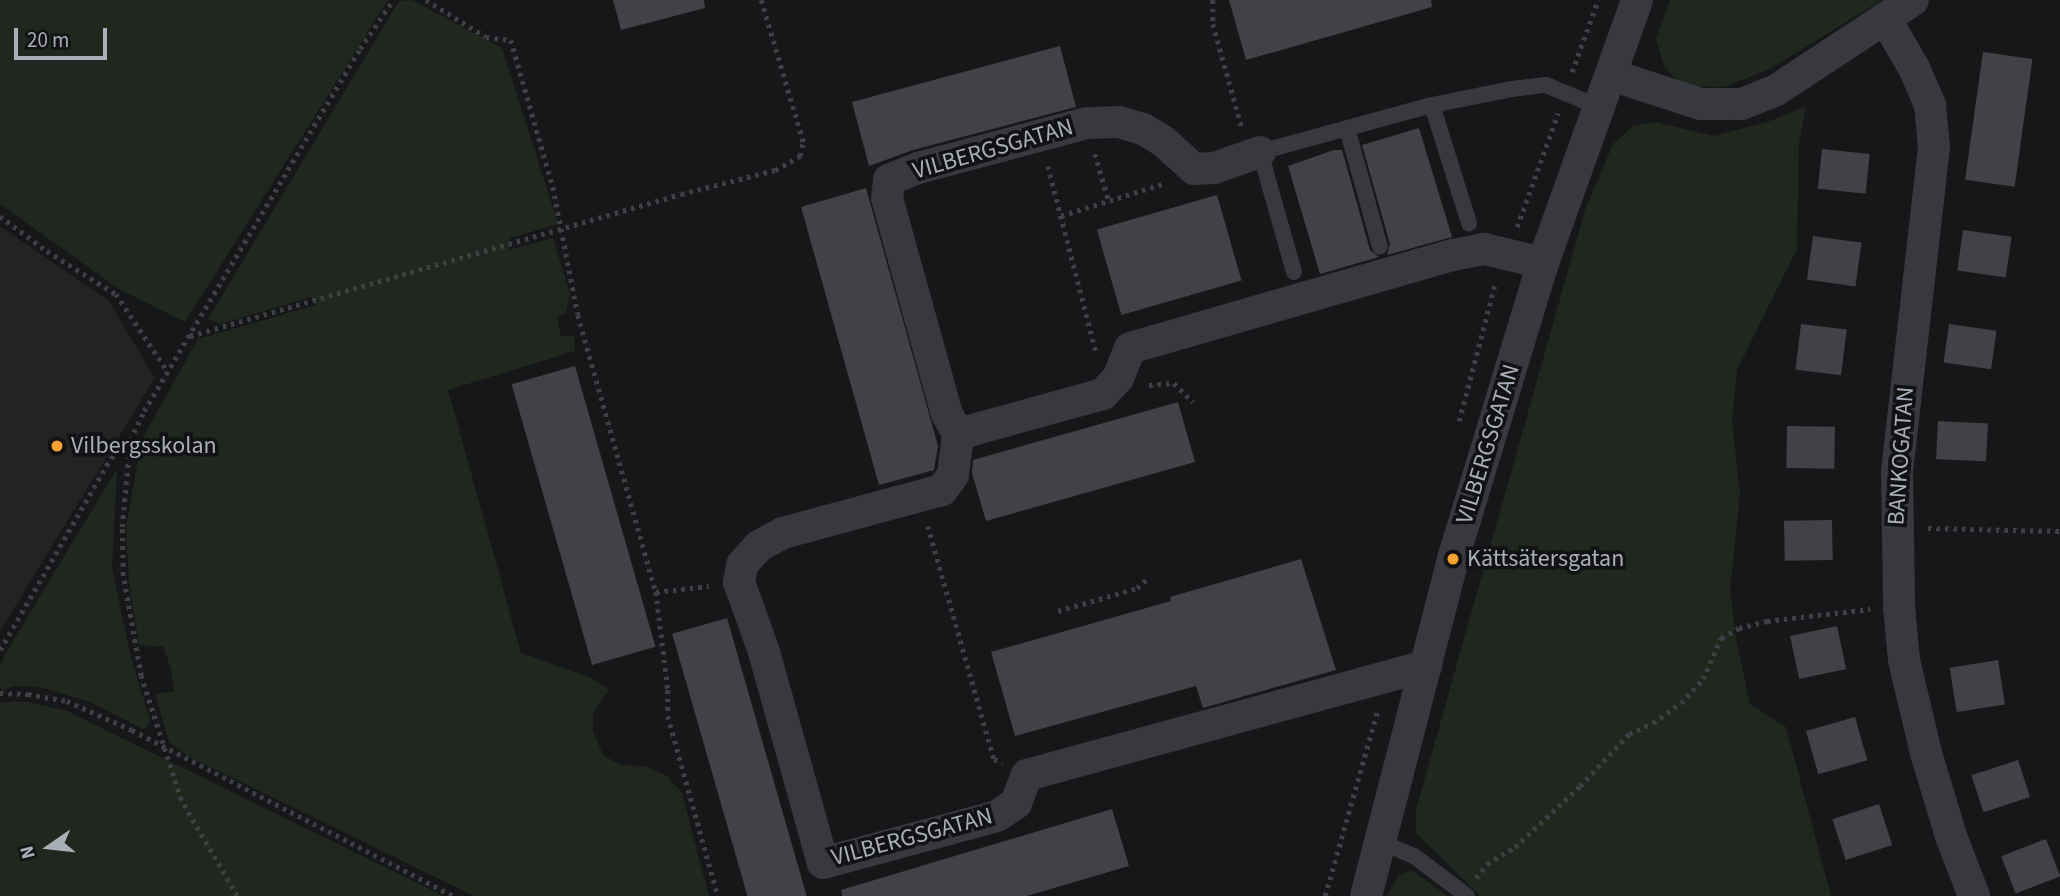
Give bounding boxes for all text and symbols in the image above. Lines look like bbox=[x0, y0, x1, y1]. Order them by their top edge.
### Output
scale bar bbox=[18, 14, 110, 58]
text: 20 m bbox=[27, 25, 69, 55]
street label: VILBERGSGATAN bbox=[910, 112, 1076, 186]
street label: VILBERGSGATAN bbox=[1450, 361, 1526, 527]
street label: BANKOGATAN bbox=[1882, 386, 1920, 526]
place label: Vilbergsskolan bbox=[71, 432, 217, 460]
marker: Vilbergsskolan bbox=[49, 438, 65, 454]
place label: Kättsätersgatan bbox=[1467, 545, 1624, 573]
marker: Kättsätersgatan bbox=[1445, 551, 1461, 567]
street label: VILBERGSGATAN bbox=[828, 802, 996, 872]
north arrow bbox=[14, 812, 84, 882]
text: N bbox=[14, 843, 43, 862]

